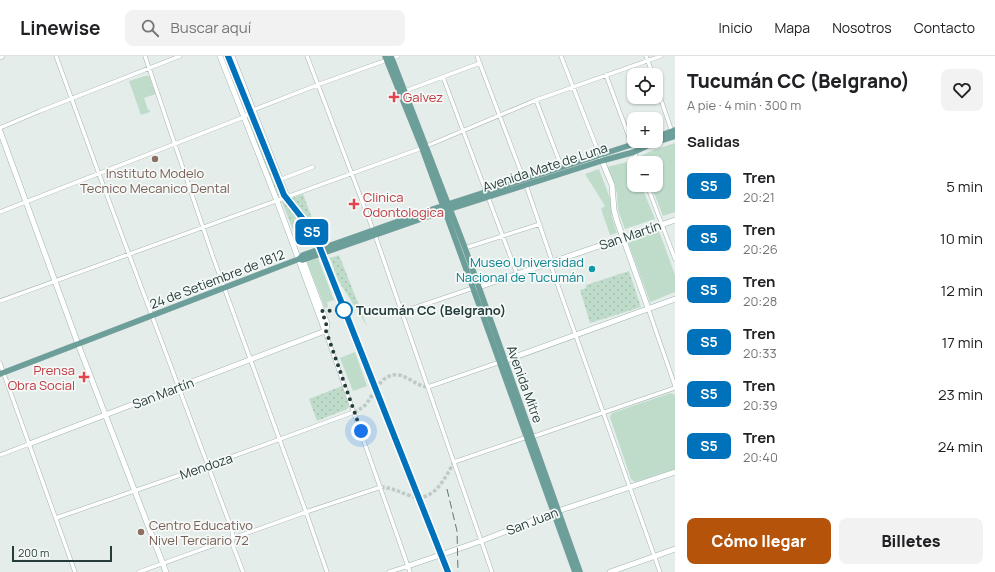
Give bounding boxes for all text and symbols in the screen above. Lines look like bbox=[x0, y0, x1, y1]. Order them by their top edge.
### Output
search box bbox=[125, 10, 405, 46]
text: Linewise bbox=[20, 15, 101, 41]
icon: search bbox=[139, 17, 161, 39]
text: Buscar aquí bbox=[171, 17, 251, 38]
text: Inicio bbox=[719, 18, 753, 37]
text: Mapa bbox=[775, 18, 810, 37]
text: Nosotros bbox=[832, 18, 892, 37]
text: Contacto bbox=[914, 18, 975, 37]
map controls bbox=[627, 68, 663, 192]
button: locate bbox=[627, 68, 663, 104]
text: Tucumán CC (Belgrano) bbox=[687, 68, 910, 94]
button: heart bbox=[941, 69, 983, 111]
place label: Galvez bbox=[403, 88, 443, 106]
marker: Galvez bbox=[388, 91, 400, 103]
text: A pie · 4 min · 300 m bbox=[687, 96, 801, 114]
button: + bbox=[627, 112, 663, 148]
text: Salidas bbox=[687, 131, 740, 152]
street label: Avenida Mate de Luna bbox=[480, 138, 610, 196]
marker: Instituto Modelo Tecnico Mecanico Dental bbox=[150, 154, 160, 164]
button: − bbox=[627, 156, 663, 192]
place label: Instituto Modelo Tecnico Mecanico Dental bbox=[80, 164, 230, 197]
text: Tren bbox=[743, 167, 775, 188]
text: S5 bbox=[700, 176, 718, 195]
text: 5 min bbox=[946, 176, 983, 197]
place label: Clinica Odontologica bbox=[363, 188, 444, 221]
text: 20:21 bbox=[743, 188, 775, 206]
marker: Clinica Odontologica bbox=[348, 198, 360, 210]
street label: San Martín bbox=[597, 216, 663, 254]
line badge: S5 bbox=[294, 219, 330, 245]
text: Tren bbox=[743, 219, 775, 240]
text: S5 bbox=[303, 222, 321, 241]
text: S5 bbox=[700, 228, 718, 247]
text: 10 min bbox=[940, 228, 983, 249]
text: 20:26 bbox=[743, 240, 778, 258]
street label: 24 de Setiembre de 1812 bbox=[147, 245, 287, 313]
place label: Museo Universidad Nacional de Tucumán bbox=[456, 253, 584, 286]
marker: Museo Universidad Nacional de Tucumán bbox=[587, 264, 597, 274]
text: Tren bbox=[743, 271, 775, 292]
text: S5 bbox=[700, 280, 718, 299]
text: 12 min bbox=[940, 280, 983, 301]
text: 20:28 bbox=[743, 292, 777, 310]
marker: Tucumán CC (Belgrano) bbox=[335, 301, 353, 319]
place label: Tucumán CC (Belgrano) bbox=[356, 301, 506, 319]
text: Tren bbox=[743, 323, 775, 344]
text: S5 bbox=[700, 332, 718, 351]
text: 17 min bbox=[941, 332, 983, 353]
street label: Avenida Mitre bbox=[503, 343, 547, 426]
text: 20:33 bbox=[743, 344, 777, 362]
place label: Prensa Obra Social bbox=[8, 361, 75, 394]
marker: Prensa Obra Social bbox=[78, 371, 90, 383]
street label: San Martín bbox=[130, 373, 196, 413]
text: Tren bbox=[743, 375, 775, 396]
text: S5 bbox=[700, 384, 718, 403]
text: 23 min bbox=[938, 384, 983, 405]
text: 20:39 bbox=[743, 396, 777, 414]
your location bbox=[351, 421, 371, 441]
text: Tren bbox=[743, 427, 775, 448]
text: S5 bbox=[700, 436, 718, 455]
text: 24 min bbox=[938, 436, 983, 457]
text: 20:40 bbox=[743, 448, 778, 466]
street label: Mendoza bbox=[177, 449, 235, 483]
street label: San Juan bbox=[503, 503, 561, 539]
place label: Centro Educativo Nivel Terciario 72 bbox=[149, 516, 253, 549]
button: Cómo llegar bbox=[687, 518, 831, 564]
button: Billetes bbox=[839, 518, 983, 564]
marker: Centro Educativo Nivel Terciario 72 bbox=[136, 527, 146, 537]
scale bar bbox=[12, 544, 112, 563]
text: 200 m bbox=[18, 545, 49, 560]

